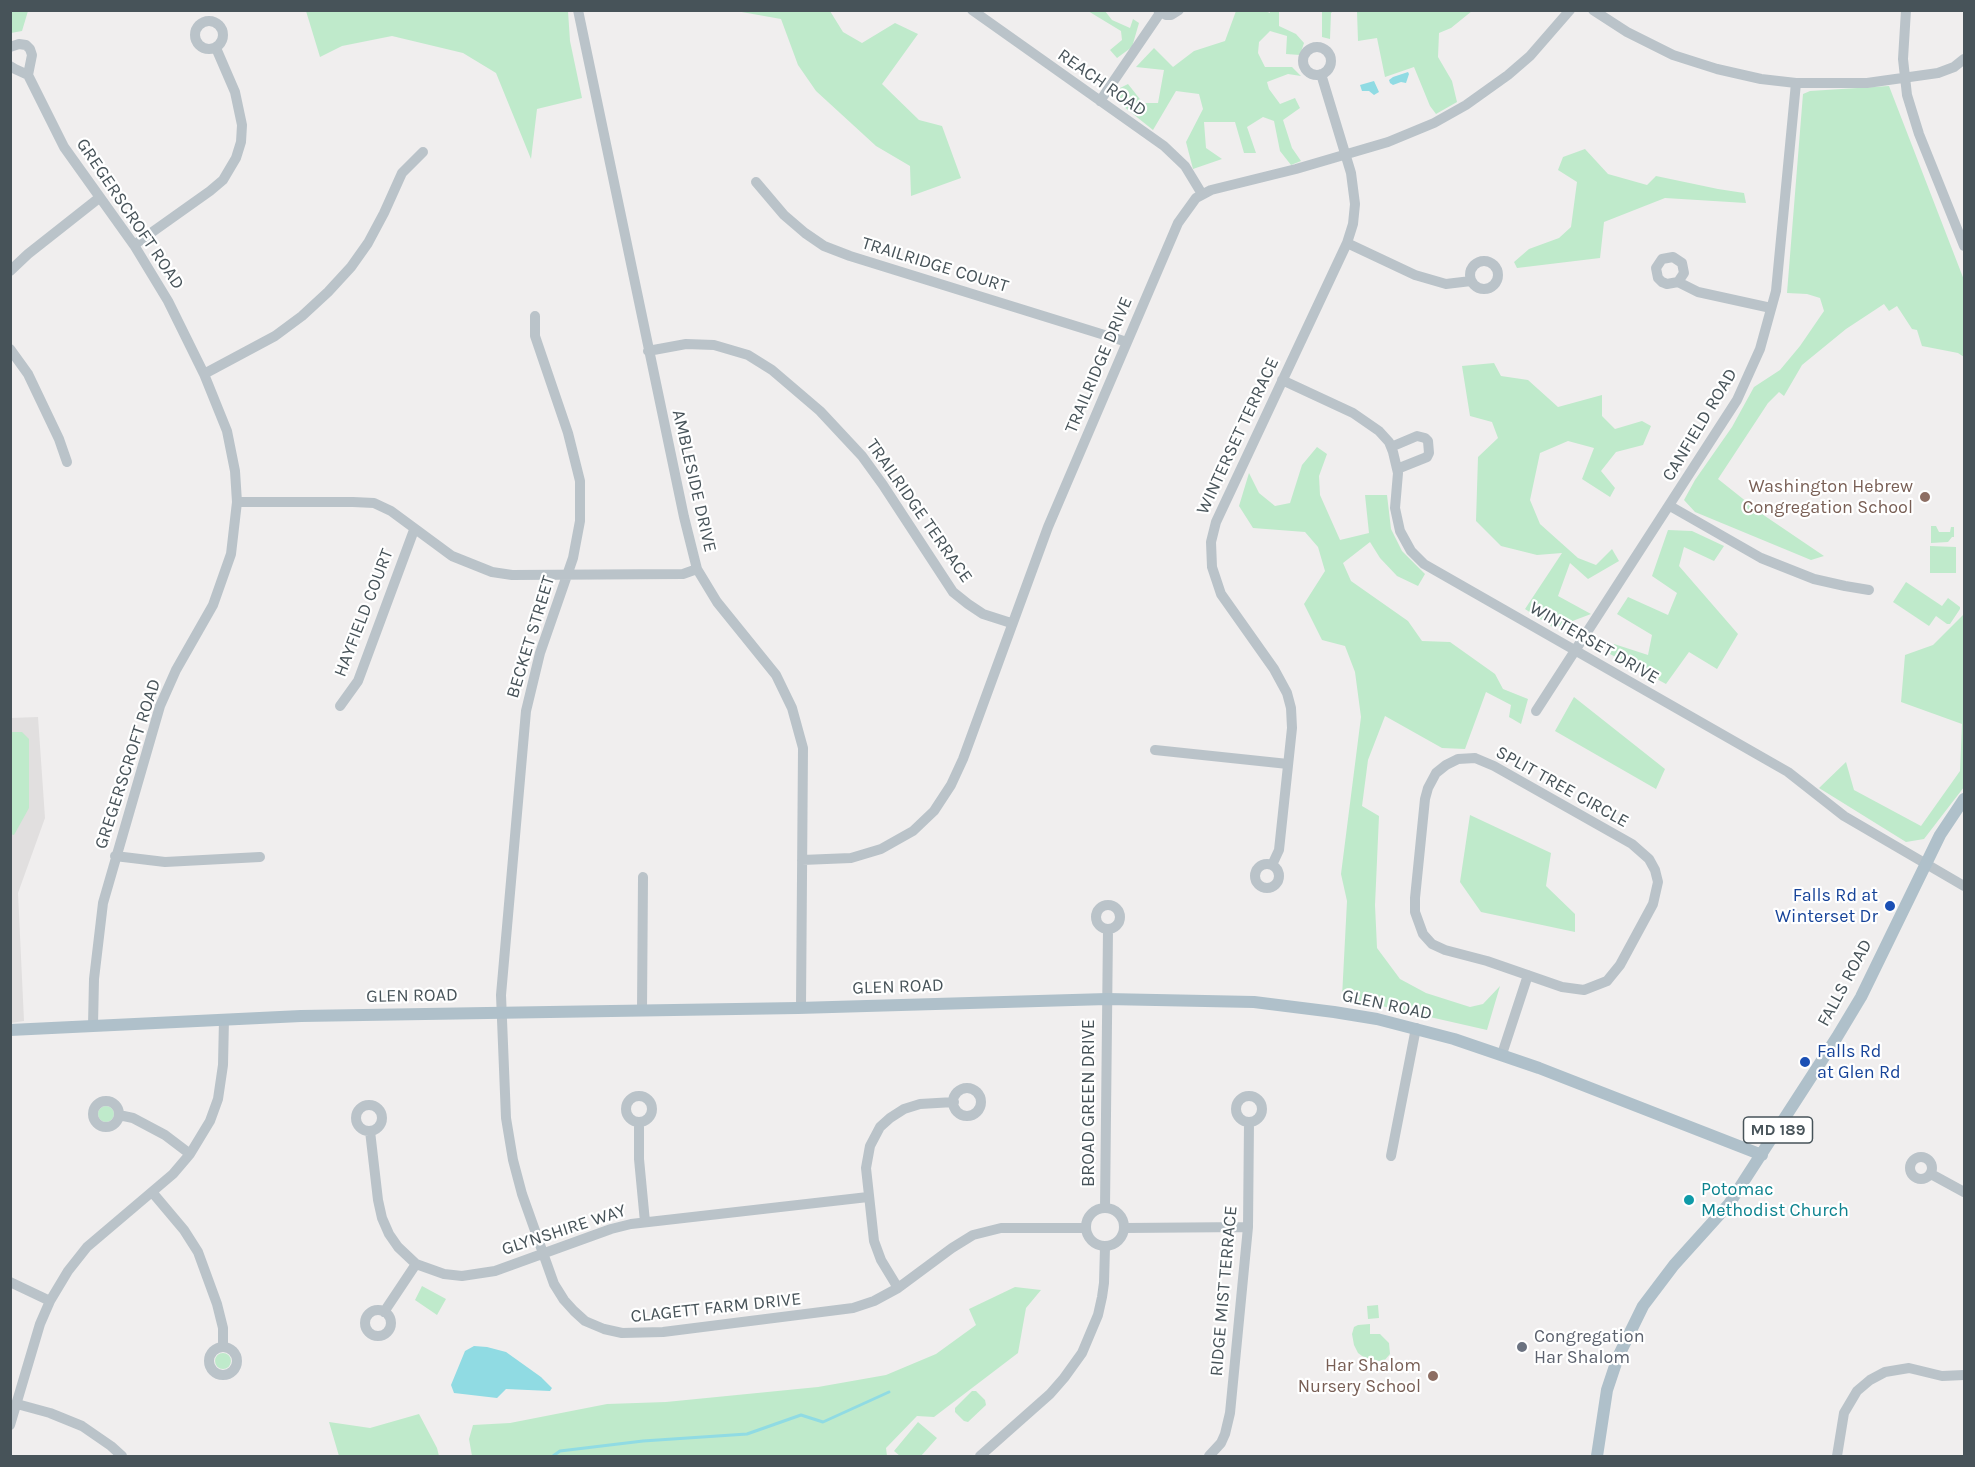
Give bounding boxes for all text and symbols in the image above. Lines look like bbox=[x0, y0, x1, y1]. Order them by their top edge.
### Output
street label: REACH ROAD bbox=[1053, 44, 1151, 122]
street label: GREGERSCROFT ROAD bbox=[71, 134, 189, 294]
street label: TRAILRIDGE COURT bbox=[859, 232, 1011, 298]
street label: TRAILRIDGE DRIVE bbox=[1061, 294, 1137, 436]
street label: WINTERSET TERRACE bbox=[1192, 354, 1284, 518]
street label: CANFIELD ROAD bbox=[1658, 365, 1742, 485]
street label: AMBLESIDE DRIVE bbox=[667, 408, 721, 554]
street label: TRAILRIDGE TERRACE bbox=[861, 435, 977, 587]
place label: Washington Hebrew Congregation School bbox=[1742, 476, 1913, 518]
marker: Washington Hebrew Congregation School bbox=[1918, 490, 1932, 504]
street label: HAYFIELD COURT bbox=[330, 546, 398, 680]
street label: BECKET STREET bbox=[502, 573, 560, 701]
street label: WINTERSET DRIVE bbox=[1525, 597, 1663, 689]
street label: GREGERSCROFT ROAD bbox=[90, 676, 166, 852]
street label: SPLIT TREE CIRCLE bbox=[1492, 741, 1632, 833]
place label: Falls Rd at Winterset Dr bbox=[1775, 885, 1878, 928]
marker: Falls Rd at Winterset Dr bbox=[1883, 899, 1897, 913]
street label: FALLS ROAD bbox=[1813, 936, 1877, 1030]
street label: GLEN ROAD bbox=[852, 975, 944, 999]
street label: GLEN ROAD bbox=[366, 984, 458, 1008]
street label: GLEN ROAD bbox=[1340, 985, 1434, 1025]
street label: BROAD GREEN DRIVE bbox=[1078, 1019, 1100, 1187]
place label: Falls Rd at Glen Rd bbox=[1817, 1041, 1901, 1084]
marker: Falls Rd at Glen Rd bbox=[1798, 1055, 1812, 1069]
road number: MD 189 bbox=[1744, 1117, 1812, 1143]
place label: Potomac Methodist Church bbox=[1701, 1179, 1849, 1222]
marker: Potomac Methodist Church bbox=[1682, 1193, 1696, 1207]
street label: GLYNSHIRE WAY bbox=[499, 1200, 629, 1260]
street label: RIDGE MIST TERRACE bbox=[1206, 1205, 1242, 1377]
street label: CLAGETT FARM DRIVE bbox=[630, 1288, 802, 1328]
place label: Congregation Har Shalom bbox=[1534, 1326, 1645, 1368]
marker: Congregation Har Shalom bbox=[1515, 1340, 1529, 1354]
place label: Har Shalom Nursery School bbox=[1298, 1355, 1421, 1398]
marker: Har Shalom Nursery School bbox=[1426, 1369, 1440, 1383]

